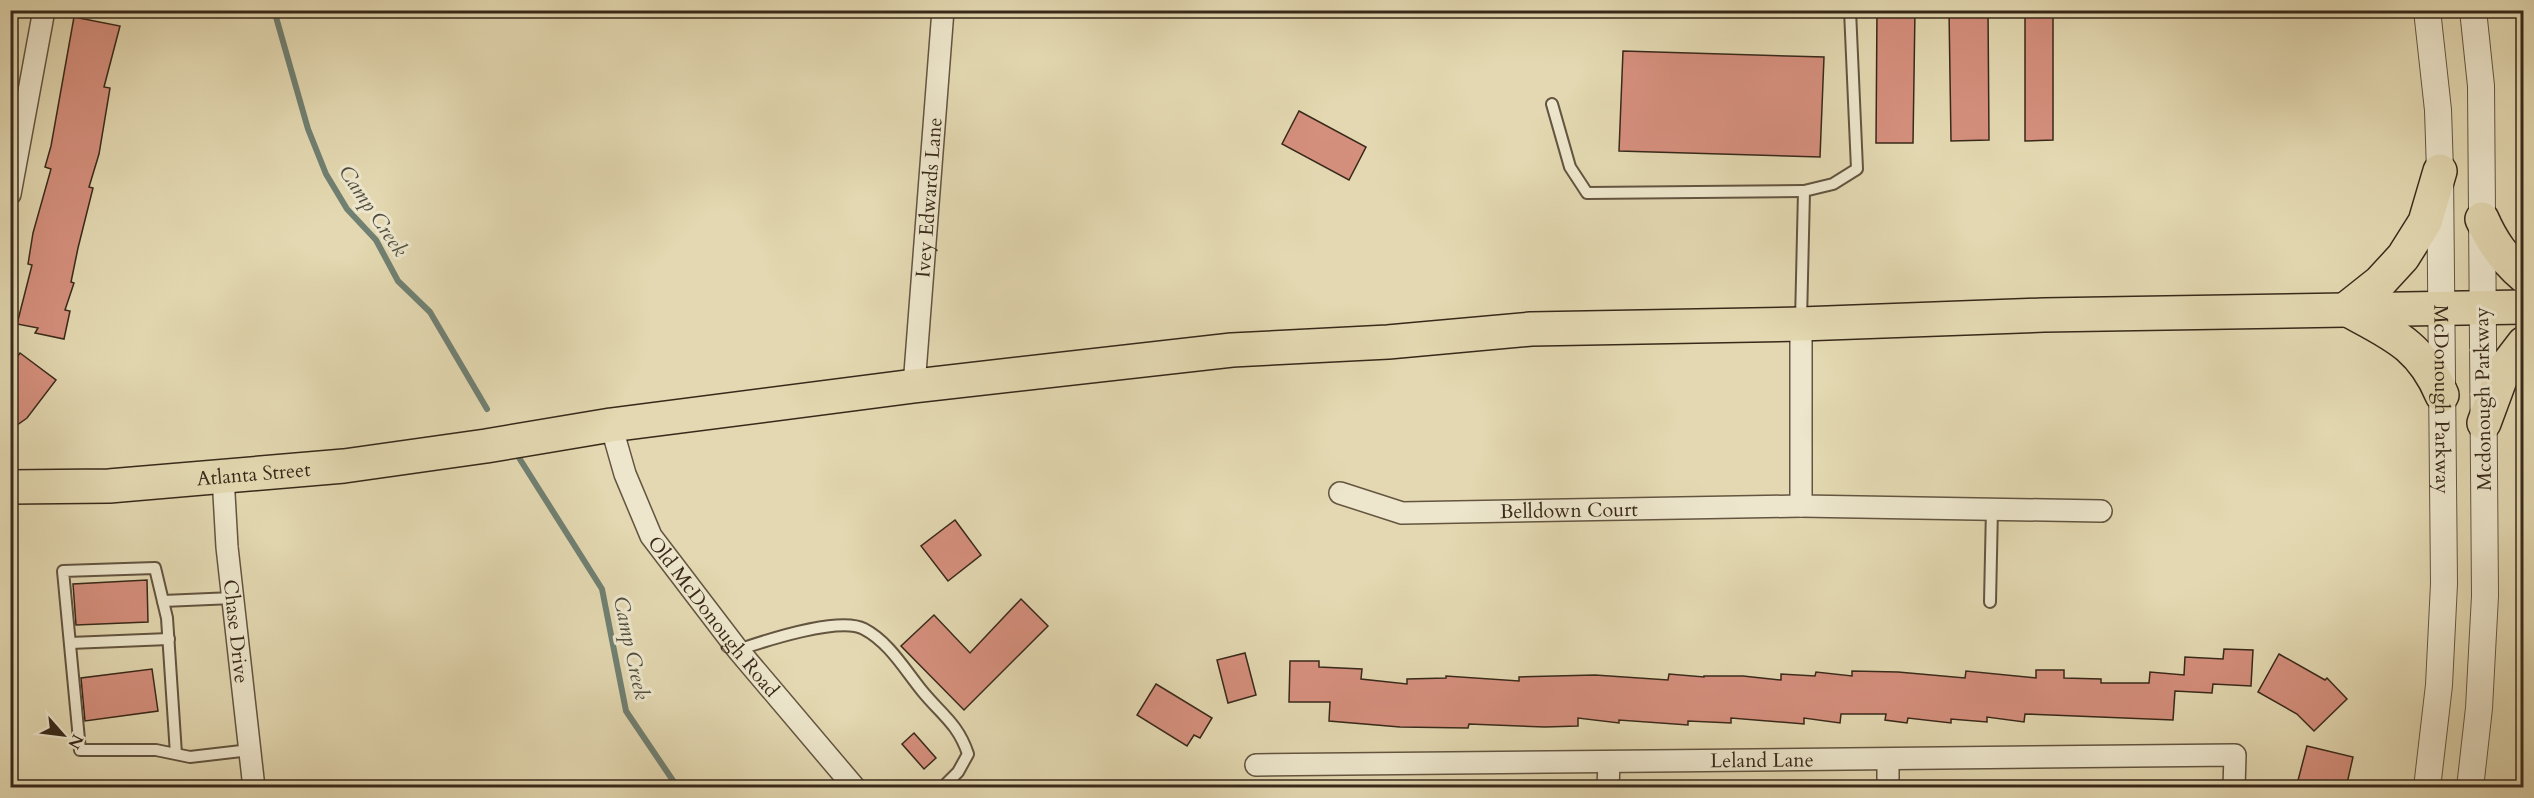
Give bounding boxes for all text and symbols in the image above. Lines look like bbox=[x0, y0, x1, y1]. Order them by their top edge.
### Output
street label: Ivey Edwards Lane bbox=[909, 116, 948, 279]
water label: Camp Creek bbox=[332, 159, 415, 263]
street label: McDonough Parkway bbox=[2428, 304, 2457, 495]
street label: Mcdonough Parkway bbox=[2468, 306, 2498, 491]
street label: Atlanta Street bbox=[195, 455, 312, 492]
street label: Belldown Court bbox=[1500, 495, 1639, 525]
street label: Old McDonough Road bbox=[642, 530, 786, 703]
street label: Chase Drive bbox=[217, 578, 256, 685]
water label: Camp Creek bbox=[606, 594, 656, 703]
north arrow bbox=[33, 705, 93, 765]
text: N bbox=[62, 730, 88, 753]
street label: Leland Lane bbox=[1710, 746, 1814, 774]

